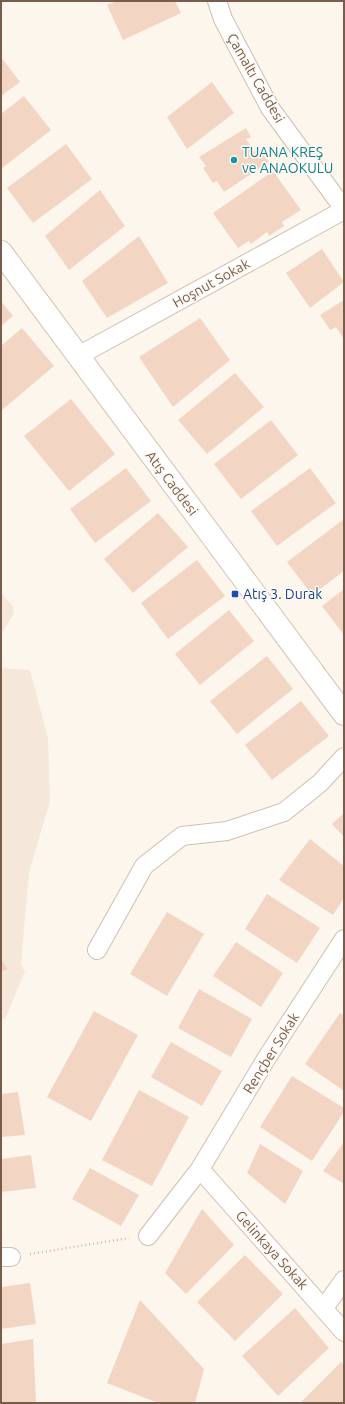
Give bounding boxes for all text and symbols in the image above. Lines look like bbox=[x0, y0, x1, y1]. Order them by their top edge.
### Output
street label: Çamaltı Caddesi bbox=[224, 31, 288, 125]
place label: TUANA KREŞ ve ANAOKULU bbox=[242, 144, 333, 176]
marker: TUANA KREŞ ve ANAOKULU bbox=[229, 155, 239, 165]
street label: Hoşnut Sokak bbox=[170, 255, 252, 311]
street label: Atış Caddesi bbox=[143, 448, 201, 518]
place label: Atış 3. Durak bbox=[243, 586, 322, 602]
marker: Atış 3. Durak bbox=[230, 589, 240, 599]
street label: Rençber Sokak bbox=[240, 1010, 302, 1096]
street label: Gelinkaya Sokak bbox=[232, 1207, 312, 1293]

